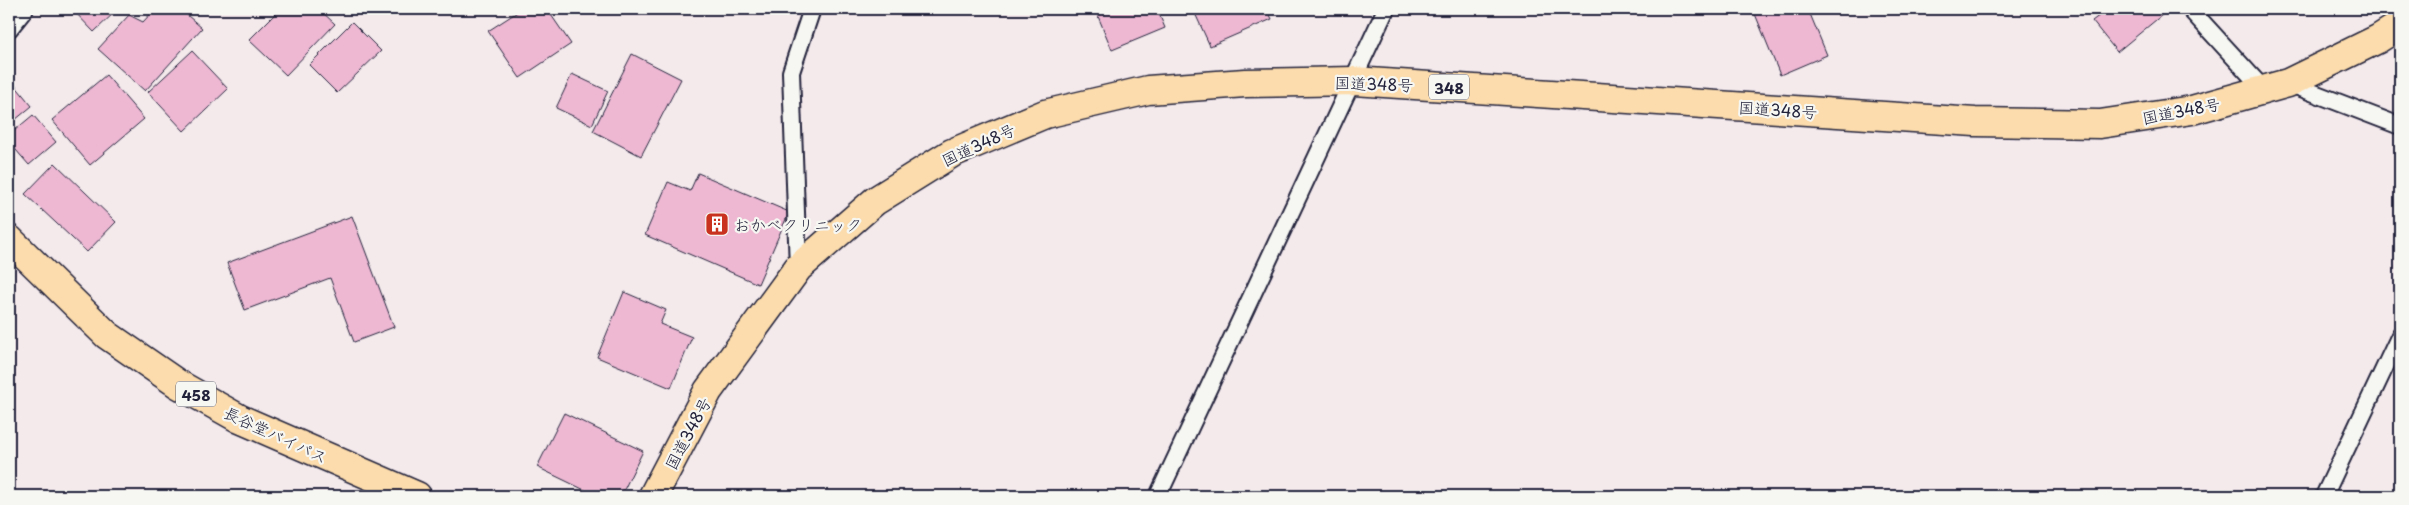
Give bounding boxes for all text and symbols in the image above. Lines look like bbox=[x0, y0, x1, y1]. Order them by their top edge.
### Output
street label: 国道348号 bbox=[1334, 70, 1414, 96]
road number: 348 bbox=[1429, 74, 1469, 100]
street label: 国道348号 bbox=[2140, 91, 2222, 129]
street label: 国道348号 bbox=[1738, 94, 1818, 124]
street label: 国道348号 bbox=[937, 116, 1019, 172]
building icon: おかべクリニック bbox=[704, 211, 730, 237]
place label: おかべクリニック bbox=[734, 212, 862, 236]
road number: 458 bbox=[176, 382, 216, 406]
street label: 国道348号 bbox=[658, 392, 716, 474]
street label: 長谷堂バイパス bbox=[220, 400, 332, 468]

